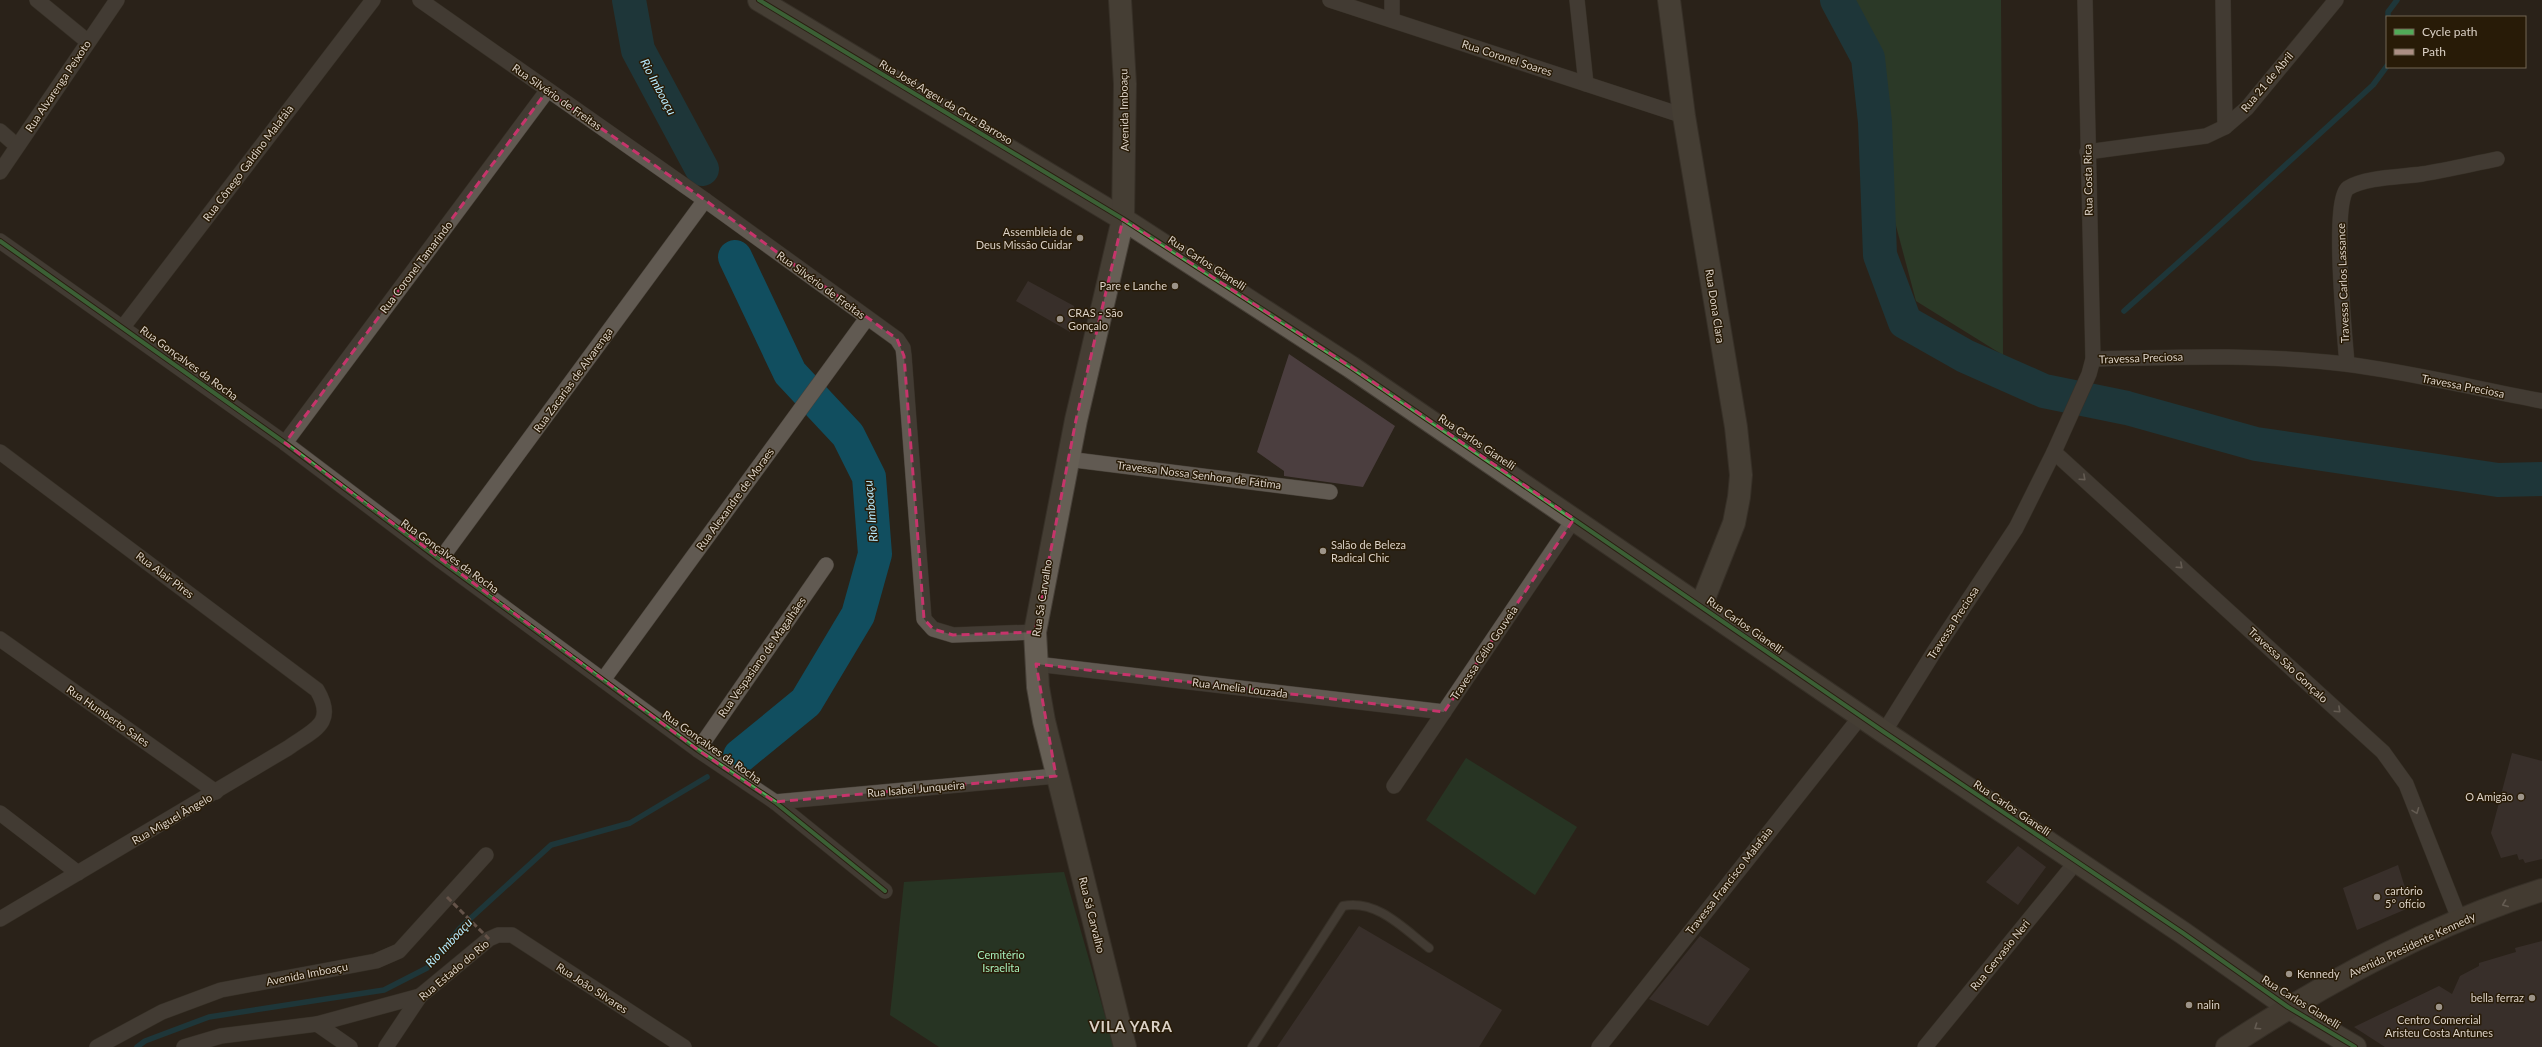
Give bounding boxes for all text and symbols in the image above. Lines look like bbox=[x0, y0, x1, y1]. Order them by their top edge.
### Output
legend bbox=[2386, 16, 2526, 68]
text: Cycle path bbox=[2422, 24, 2477, 39]
street label: Rua Alvarenga Peixoto bbox=[22, 37, 93, 134]
street label: Rua Coronel Soares bbox=[1460, 37, 1554, 78]
text: Path bbox=[2422, 44, 2446, 59]
street label: Rua 21 de Abril bbox=[2238, 49, 2295, 114]
water label: Rio Imboaçu bbox=[637, 56, 680, 118]
street label: Rua José Argeu da Cruz Barroso bbox=[877, 57, 1015, 147]
street label: Rua Silvério de Freitas bbox=[510, 61, 605, 133]
street label: Avenida Imboaçu bbox=[1116, 68, 1131, 152]
street label: Rua Cônego Galdino Malafáia bbox=[200, 102, 296, 223]
street label: Rua Costa Rica bbox=[2080, 144, 2095, 216]
street label: Rua Coronel Tamarindo bbox=[377, 218, 454, 315]
street label: Travessa Carlos Lassance bbox=[2334, 223, 2351, 343]
place label: Assembleia de Deus Missão Cuidar bbox=[976, 225, 1072, 251]
marker: Assembleia de Deus Missão Cuidar bbox=[1075, 233, 1085, 243]
street label: Rua Carlos Gianelli bbox=[1166, 233, 1249, 293]
street label: Rua Silvério de Freitas bbox=[775, 248, 868, 321]
street label: Rua Dona Clara bbox=[1703, 268, 1728, 344]
place label: Pare e Lanche bbox=[1100, 279, 1167, 292]
marker: Pare e Lanche bbox=[1170, 281, 1180, 291]
place label: CRAS - São Gonçalo bbox=[1068, 306, 1123, 332]
marker: CRAS - São Gonçalo bbox=[1055, 314, 1065, 324]
street label: Rua Gonçalves da Rocha bbox=[138, 323, 241, 402]
street label: Rua Zacarias de Alvarenga bbox=[530, 325, 615, 434]
street label: Travessa Preciosa bbox=[2099, 350, 2183, 365]
street label: Travessa Preciosa bbox=[2421, 371, 2506, 400]
street label: Rua Carlos Gianelli bbox=[1436, 411, 1519, 472]
street label: Rua Alexandre de Moraes bbox=[693, 445, 776, 552]
street label: Travessa Nossa Senhora de Fátima bbox=[1116, 458, 1282, 491]
one-way arrow bbox=[2078, 474, 2086, 481]
water label: Rio Imboaçu bbox=[860, 480, 881, 542]
street label: Rua Gonçalves da Rocha bbox=[399, 516, 502, 595]
place label: Salão de Beleza Radical Chic bbox=[1331, 538, 1406, 564]
marker: Salão de Beleza Radical Chic bbox=[1318, 546, 1328, 556]
street label: Rua Alair Pires bbox=[134, 549, 197, 601]
street label: Rua Sá Carvalho bbox=[1029, 558, 1054, 637]
one-way arrow bbox=[2175, 561, 2182, 568]
street label: Travessa Preciosa bbox=[1924, 584, 1981, 662]
street label: Rua Carlos Gianelli bbox=[1705, 593, 1786, 656]
street label: Rua Vespasiano de Magalhães bbox=[715, 594, 808, 719]
street label: Travessa Célio Gouveia bbox=[1447, 603, 1520, 702]
street label: Travessa São Gonçalo bbox=[2246, 624, 2331, 705]
street label: Rua Amelia Louzada bbox=[1192, 675, 1289, 700]
street label: Rua Humberto Sales bbox=[64, 682, 152, 749]
one-way arrow bbox=[2333, 705, 2340, 712]
street label: Rua Gonçalves da Rocha bbox=[660, 708, 764, 786]
street label: Rua Carlos Gianelli bbox=[1971, 777, 2054, 838]
street label: Rua Isabel Junqueira bbox=[866, 778, 965, 799]
street label: Rua Miguel Ângelo bbox=[129, 790, 214, 847]
place label: O Amigão bbox=[2465, 790, 2513, 803]
marker: O Amigão bbox=[2516, 792, 2526, 802]
one-way arrow bbox=[2412, 808, 2420, 815]
street label: Travessa Francisco Malafaia bbox=[1683, 824, 1775, 937]
street label: Rua Sá Carvalho bbox=[1077, 875, 1108, 954]
place label: cartório 5° ofício bbox=[2385, 884, 2425, 910]
marker: cartório 5° ofício bbox=[2372, 892, 2382, 902]
one-way arrow bbox=[2502, 899, 2509, 907]
street label: Avenida Presidente Kennedy bbox=[2346, 909, 2477, 980]
water label: Rio Imboaçu bbox=[422, 915, 475, 970]
street label: Rua Gervasio Neri bbox=[1967, 917, 2032, 993]
street label: Rua Estado do Rio bbox=[416, 936, 491, 1003]
park label: Cemitério Israelita bbox=[977, 948, 1025, 974]
street label: Avenida Imboaçu bbox=[265, 959, 349, 988]
street label: Rua João Silvares bbox=[554, 960, 631, 1016]
place label: Kennedy bbox=[2297, 967, 2340, 980]
marker: Kennedy bbox=[2284, 969, 2294, 979]
street label: Rua Carlos Gianelli bbox=[2260, 972, 2343, 1031]
place label: bella ferraz bbox=[2471, 991, 2524, 1004]
marker: bella ferraz bbox=[2527, 993, 2537, 1003]
place label: nalin bbox=[2197, 998, 2220, 1011]
marker: nalin bbox=[2184, 1000, 2194, 1010]
marker: Centro Comercial Aristeu Costa Antunes bbox=[2434, 1002, 2444, 1012]
place label: Centro Comercial Aristeu Costa Antunes bbox=[2385, 1013, 2493, 1039]
district label: VILA YARA bbox=[1088, 1017, 1173, 1035]
one-way arrow bbox=[2254, 1022, 2261, 1030]

